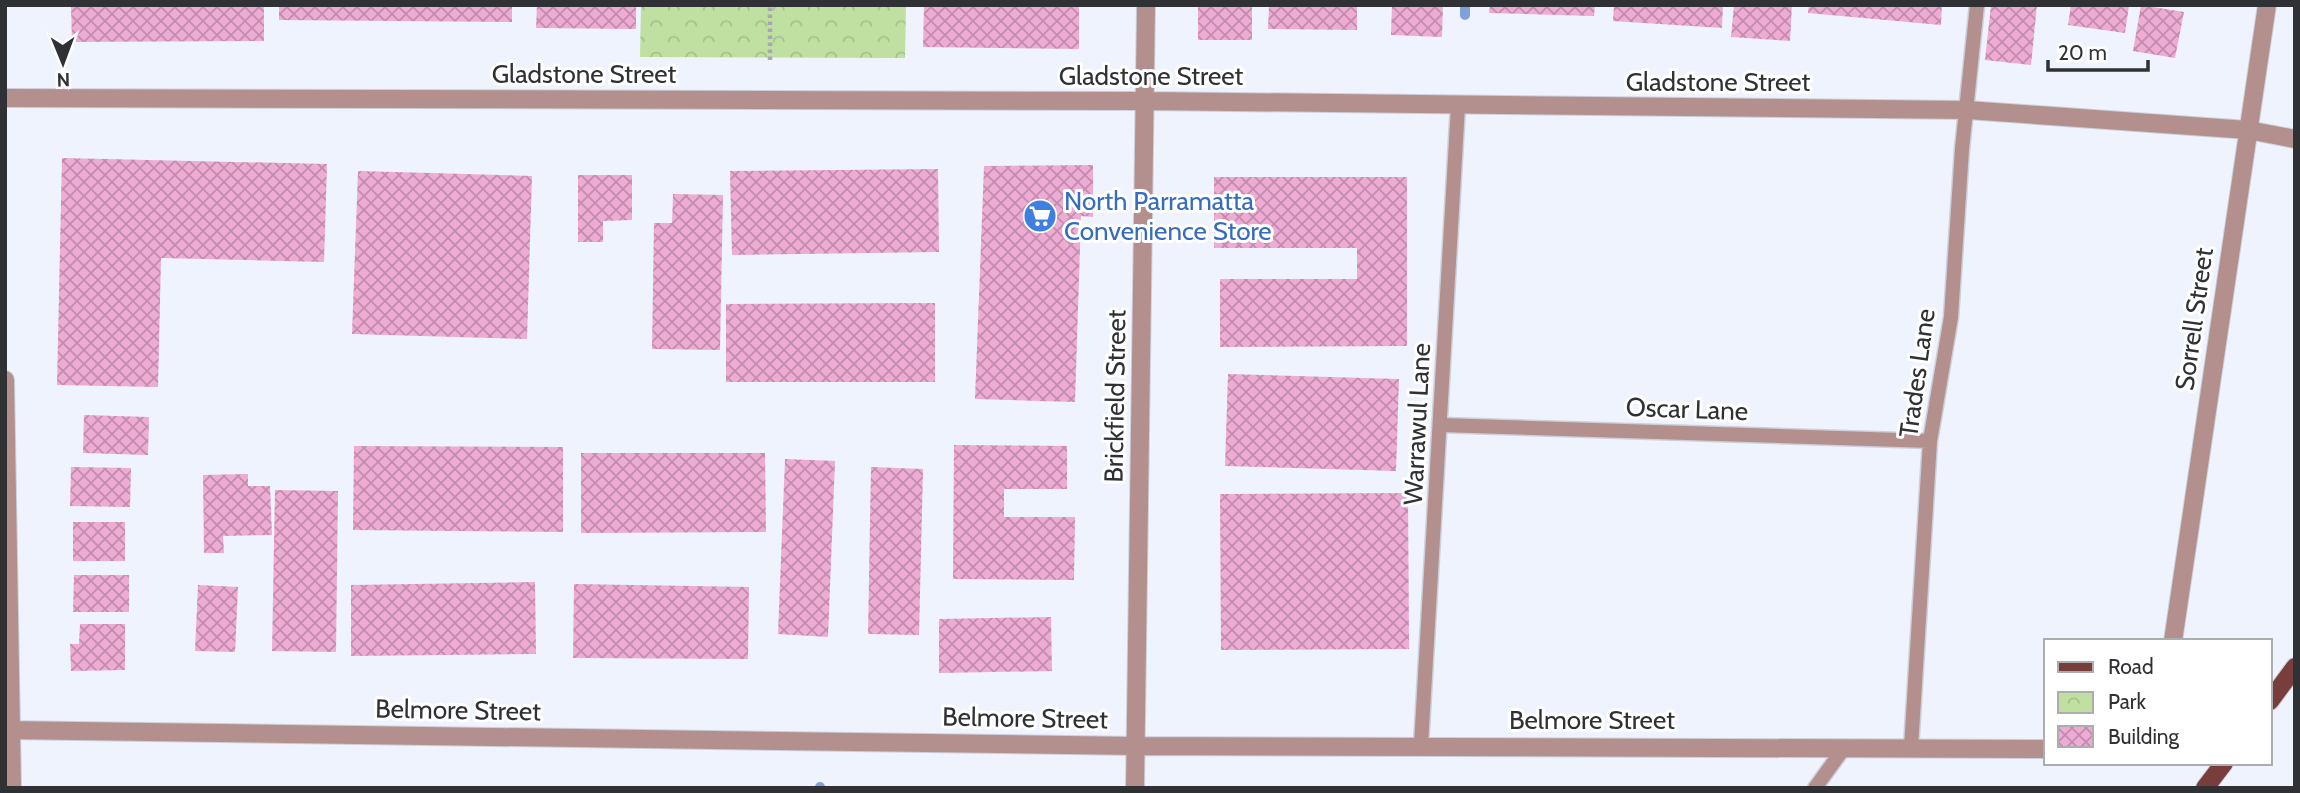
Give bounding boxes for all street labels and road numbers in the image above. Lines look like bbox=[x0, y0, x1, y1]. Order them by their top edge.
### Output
street label: Gladstone Street bbox=[492, 58, 677, 90]
street label: Gladstone Street bbox=[1059, 60, 1244, 92]
street label: Gladstone Street bbox=[1626, 66, 1811, 98]
street label: Sorrell Street bbox=[2168, 245, 2220, 392]
street label: Trades Lane bbox=[1892, 307, 1942, 439]
street label: Brickfield Street bbox=[1097, 309, 1133, 483]
street label: Warrawul Lane bbox=[1397, 342, 1437, 506]
street label: Oscar Lane bbox=[1625, 391, 1749, 427]
street label: Belmore Street bbox=[375, 693, 541, 727]
street label: Belmore Street bbox=[942, 701, 1108, 735]
street label: Belmore Street bbox=[1509, 704, 1675, 736]

